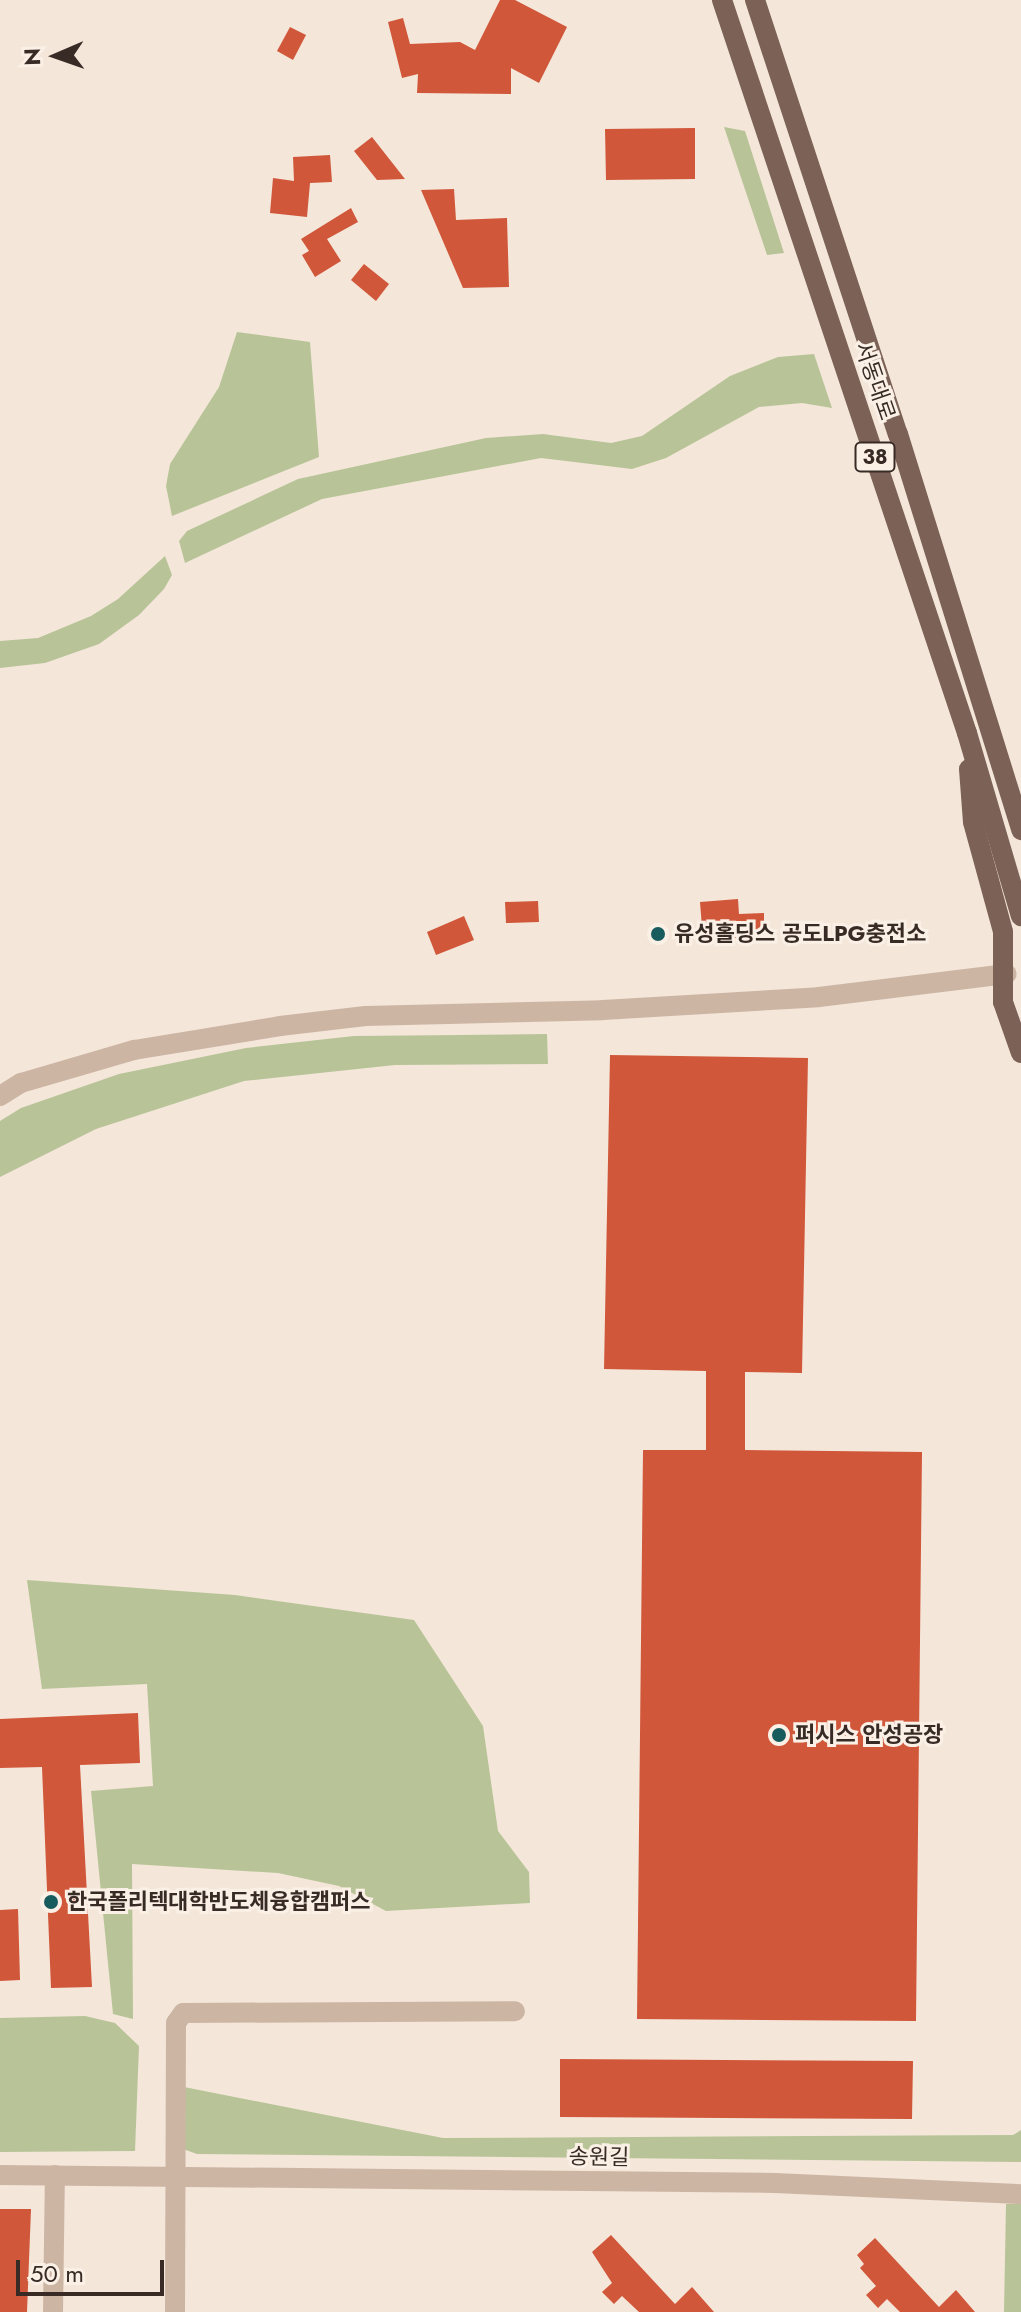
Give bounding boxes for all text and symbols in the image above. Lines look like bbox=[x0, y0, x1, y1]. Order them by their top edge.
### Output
north arrow bbox=[16, 16, 96, 96]
text: N bbox=[16, 48, 48, 66]
street label: 서동대로 bbox=[849, 338, 901, 424]
road number: 38 bbox=[853, 441, 897, 473]
place label: 유성홀딩스 공도LPG충전소 bbox=[674, 921, 926, 947]
marker: 유성홀딩스 공도LPG충전소 bbox=[649, 925, 667, 943]
place label: 퍼시스 안성공장 bbox=[795, 1722, 943, 1748]
marker: 퍼시스 안성공장 bbox=[770, 1726, 788, 1744]
place label: 한국폴리텍대학반도체융합캠퍼스 bbox=[67, 1889, 371, 1915]
marker: 한국폴리텍대학반도체융합캠퍼스 bbox=[42, 1893, 60, 1911]
street label: 송원길 bbox=[568, 2143, 630, 2171]
scale bar bbox=[20, 2244, 168, 2294]
text: 50 m bbox=[30, 2256, 84, 2291]

